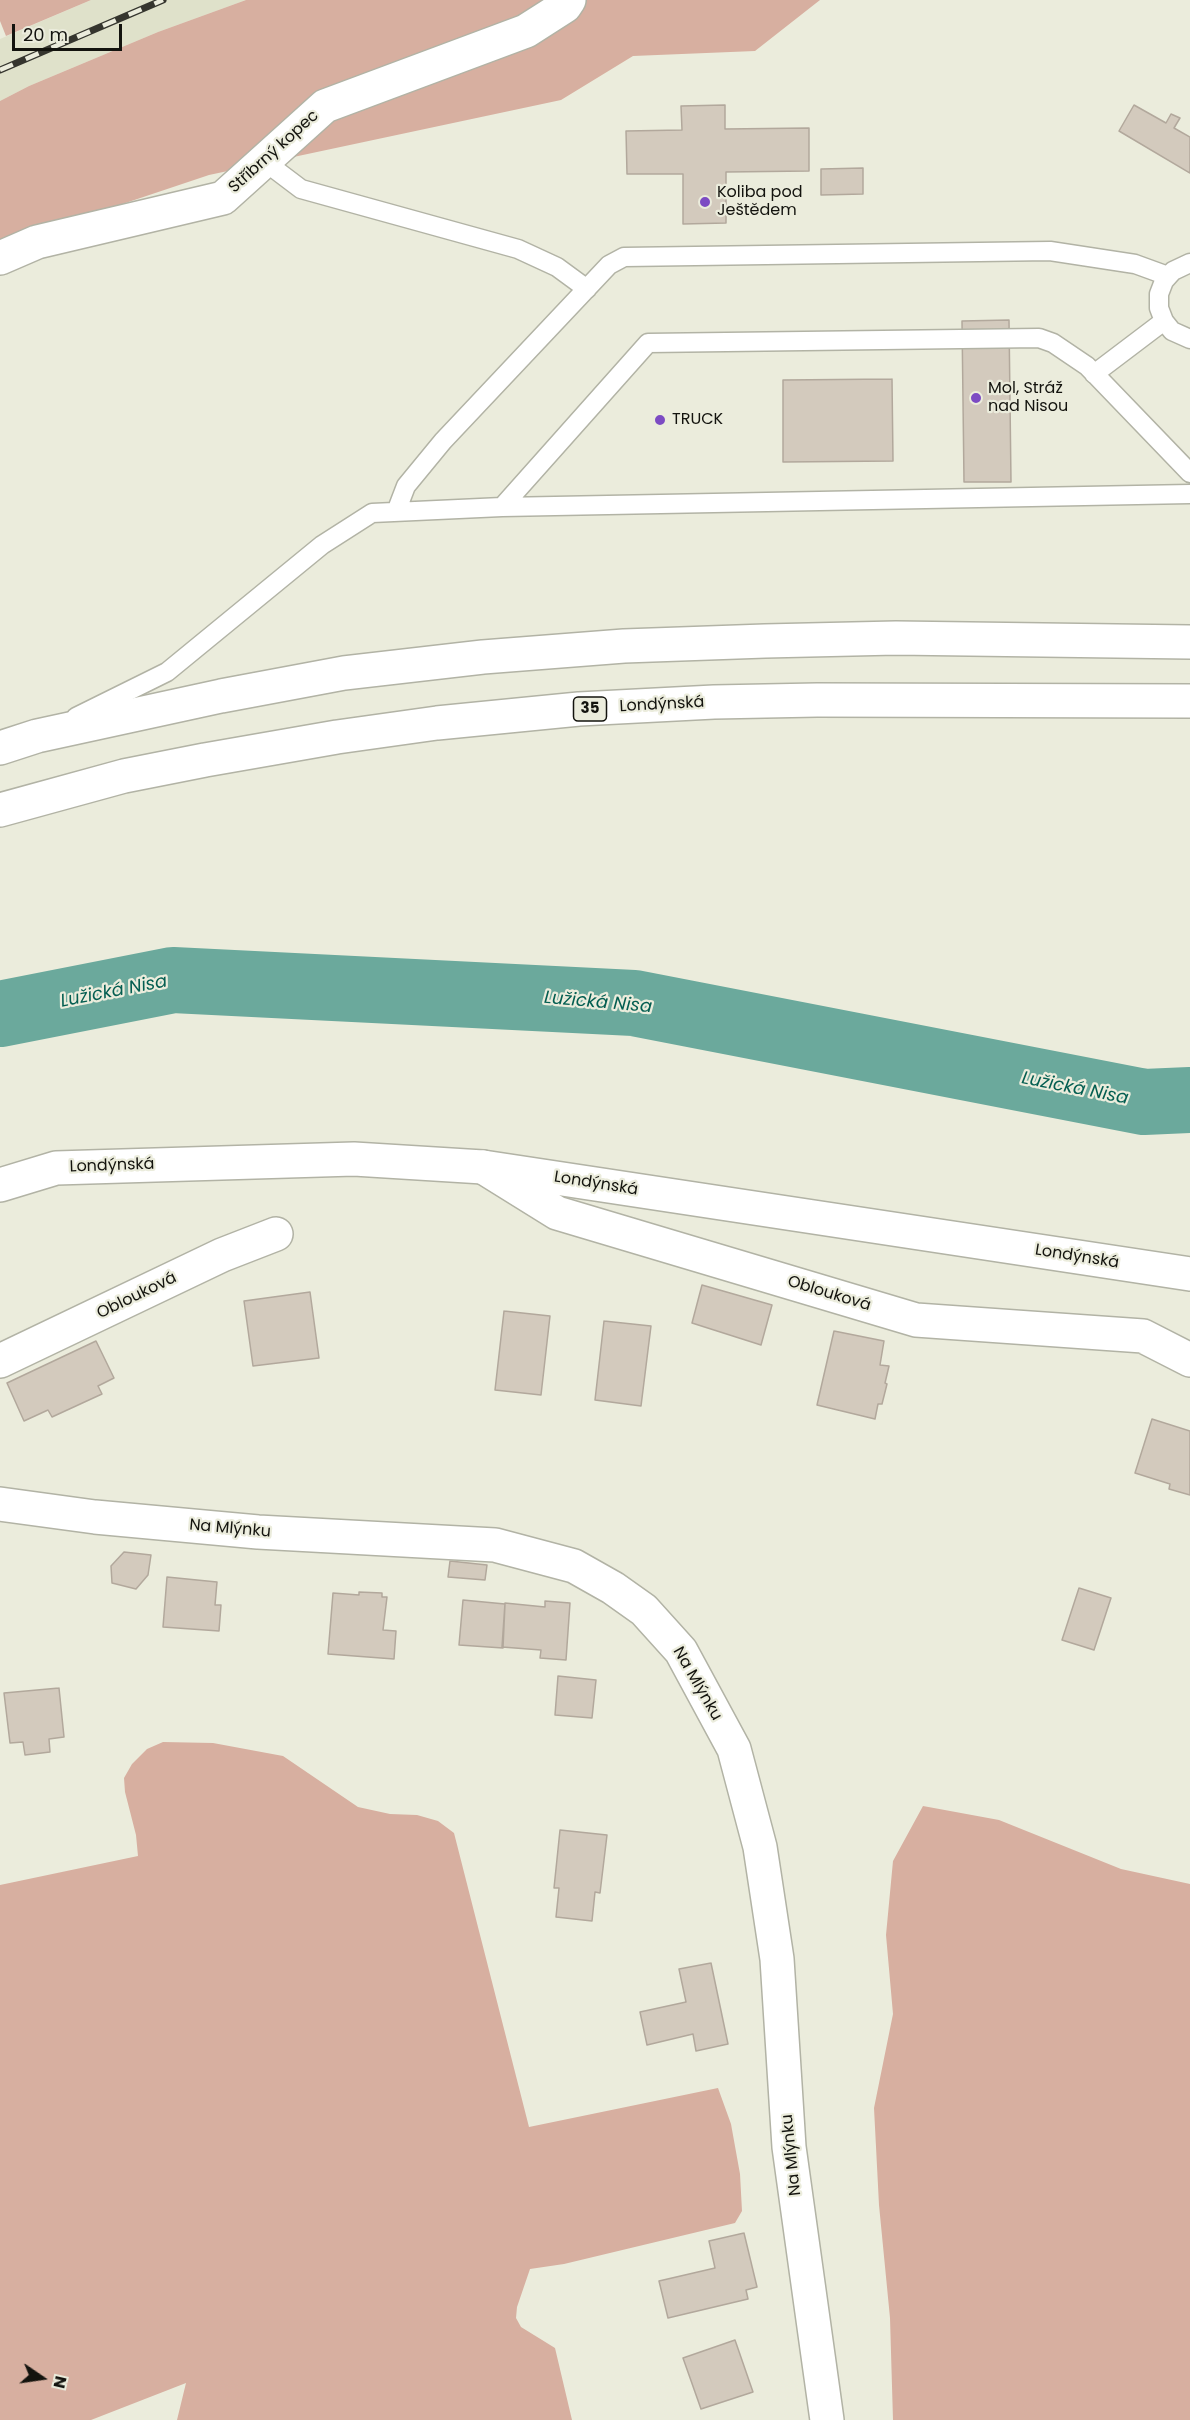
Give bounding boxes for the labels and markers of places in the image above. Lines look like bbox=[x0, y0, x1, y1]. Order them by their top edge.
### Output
place label: Koliba pod Ještědem bbox=[717, 183, 802, 221]
marker: Koliba pod Ještědem bbox=[698, 195, 712, 209]
place label: Mol, Stráž nad Nisou bbox=[988, 379, 1068, 417]
marker: Mol, Stráž nad Nisou bbox=[969, 391, 983, 405]
place label: TRUCK bbox=[672, 410, 723, 430]
marker: TRUCK bbox=[653, 413, 667, 427]

